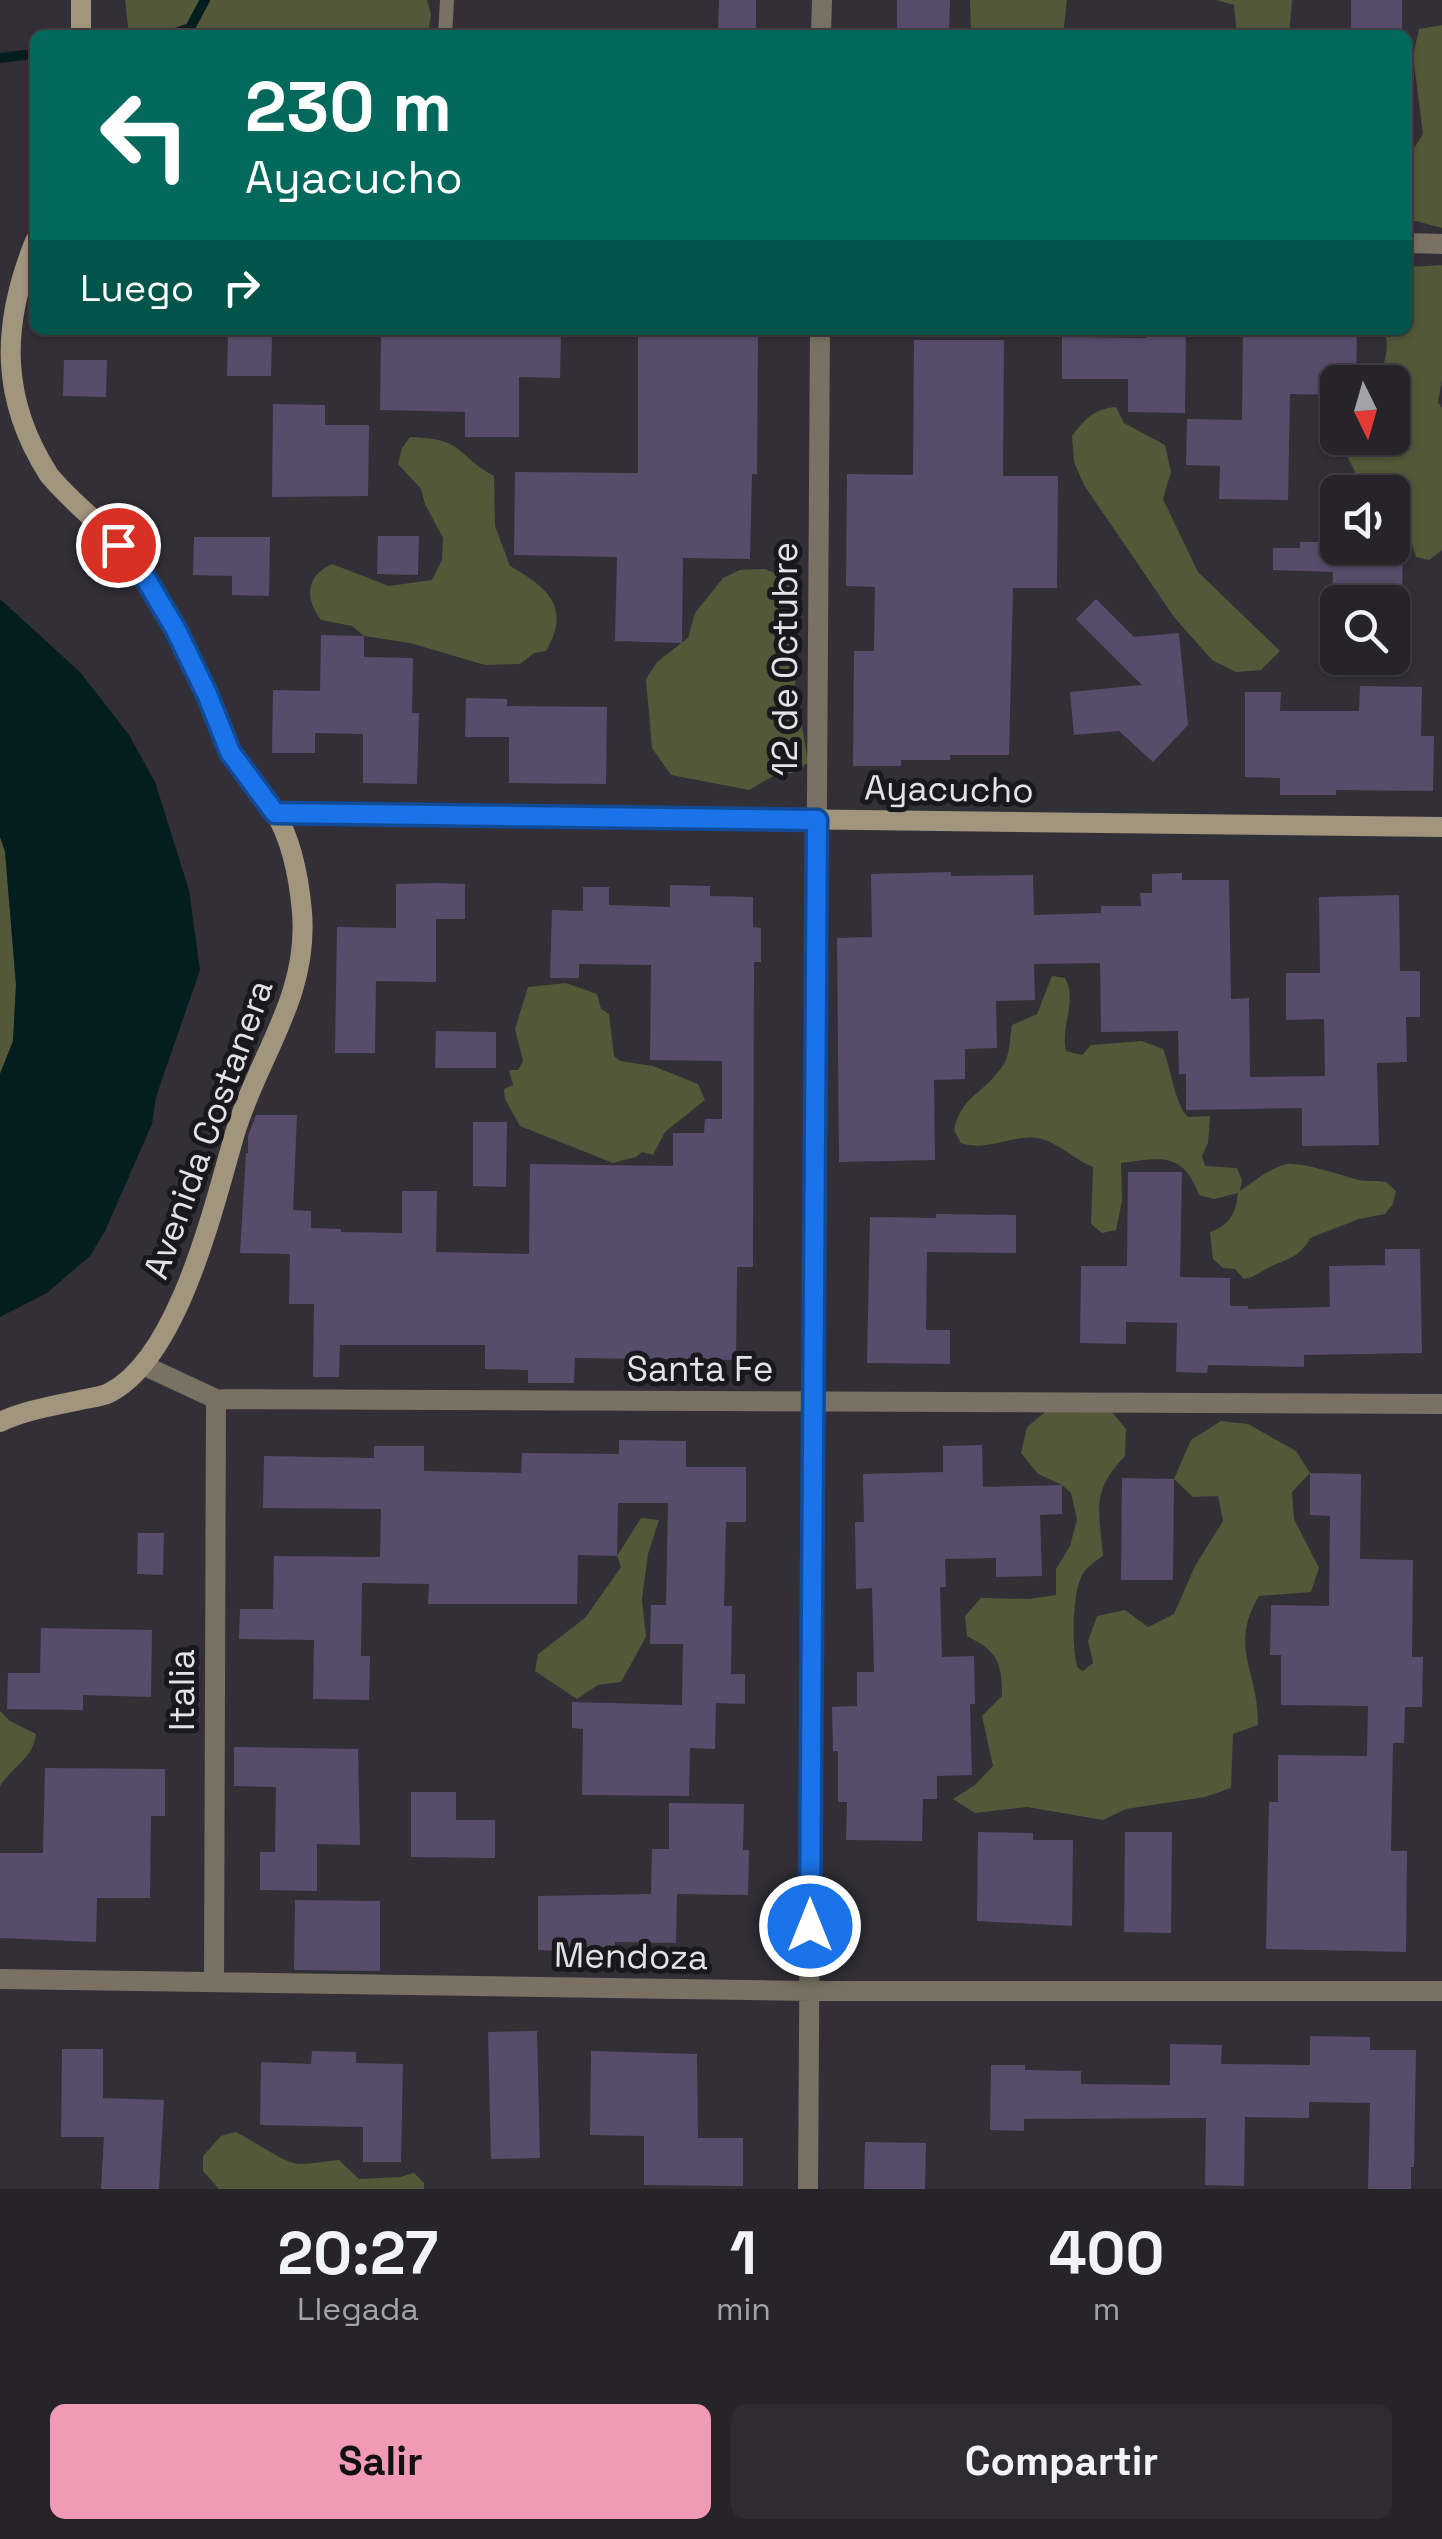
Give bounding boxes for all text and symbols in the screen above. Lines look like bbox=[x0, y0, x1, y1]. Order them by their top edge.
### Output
text: 230 m bbox=[245, 62, 452, 151]
icon: left bbox=[80, 70, 210, 200]
text: Ayacucho bbox=[245, 149, 463, 206]
icon: right bbox=[214, 260, 269, 315]
text: Luego bbox=[80, 264, 194, 312]
north arrow bbox=[1320, 365, 1410, 455]
map controls bbox=[1320, 365, 1410, 675]
button: sound bbox=[1320, 475, 1410, 565]
pin bbox=[76, 503, 161, 588]
icon: arrive bbox=[91, 518, 146, 573]
street label: 12 de Octubre bbox=[763, 542, 807, 776]
button: search bbox=[1320, 585, 1410, 675]
street label: Ayacucho bbox=[864, 766, 1034, 812]
street label: Avenida Costanera bbox=[133, 973, 283, 1285]
street label: Santa Fe bbox=[626, 1347, 774, 1391]
street label: Italia bbox=[160, 1649, 204, 1731]
position arrow bbox=[758, 1874, 862, 1978]
street label: Mendoza bbox=[553, 1933, 709, 1979]
text: 20:27 bbox=[278, 2215, 438, 2292]
text: 1 bbox=[730, 2215, 757, 2292]
text: 400 bbox=[1048, 2215, 1164, 2292]
text: Llegada bbox=[297, 2289, 419, 2329]
text: min bbox=[716, 2289, 771, 2329]
text: m bbox=[1093, 2289, 1120, 2329]
button: Salir bbox=[50, 2404, 711, 2519]
button: Compartir bbox=[731, 2404, 1392, 2519]

